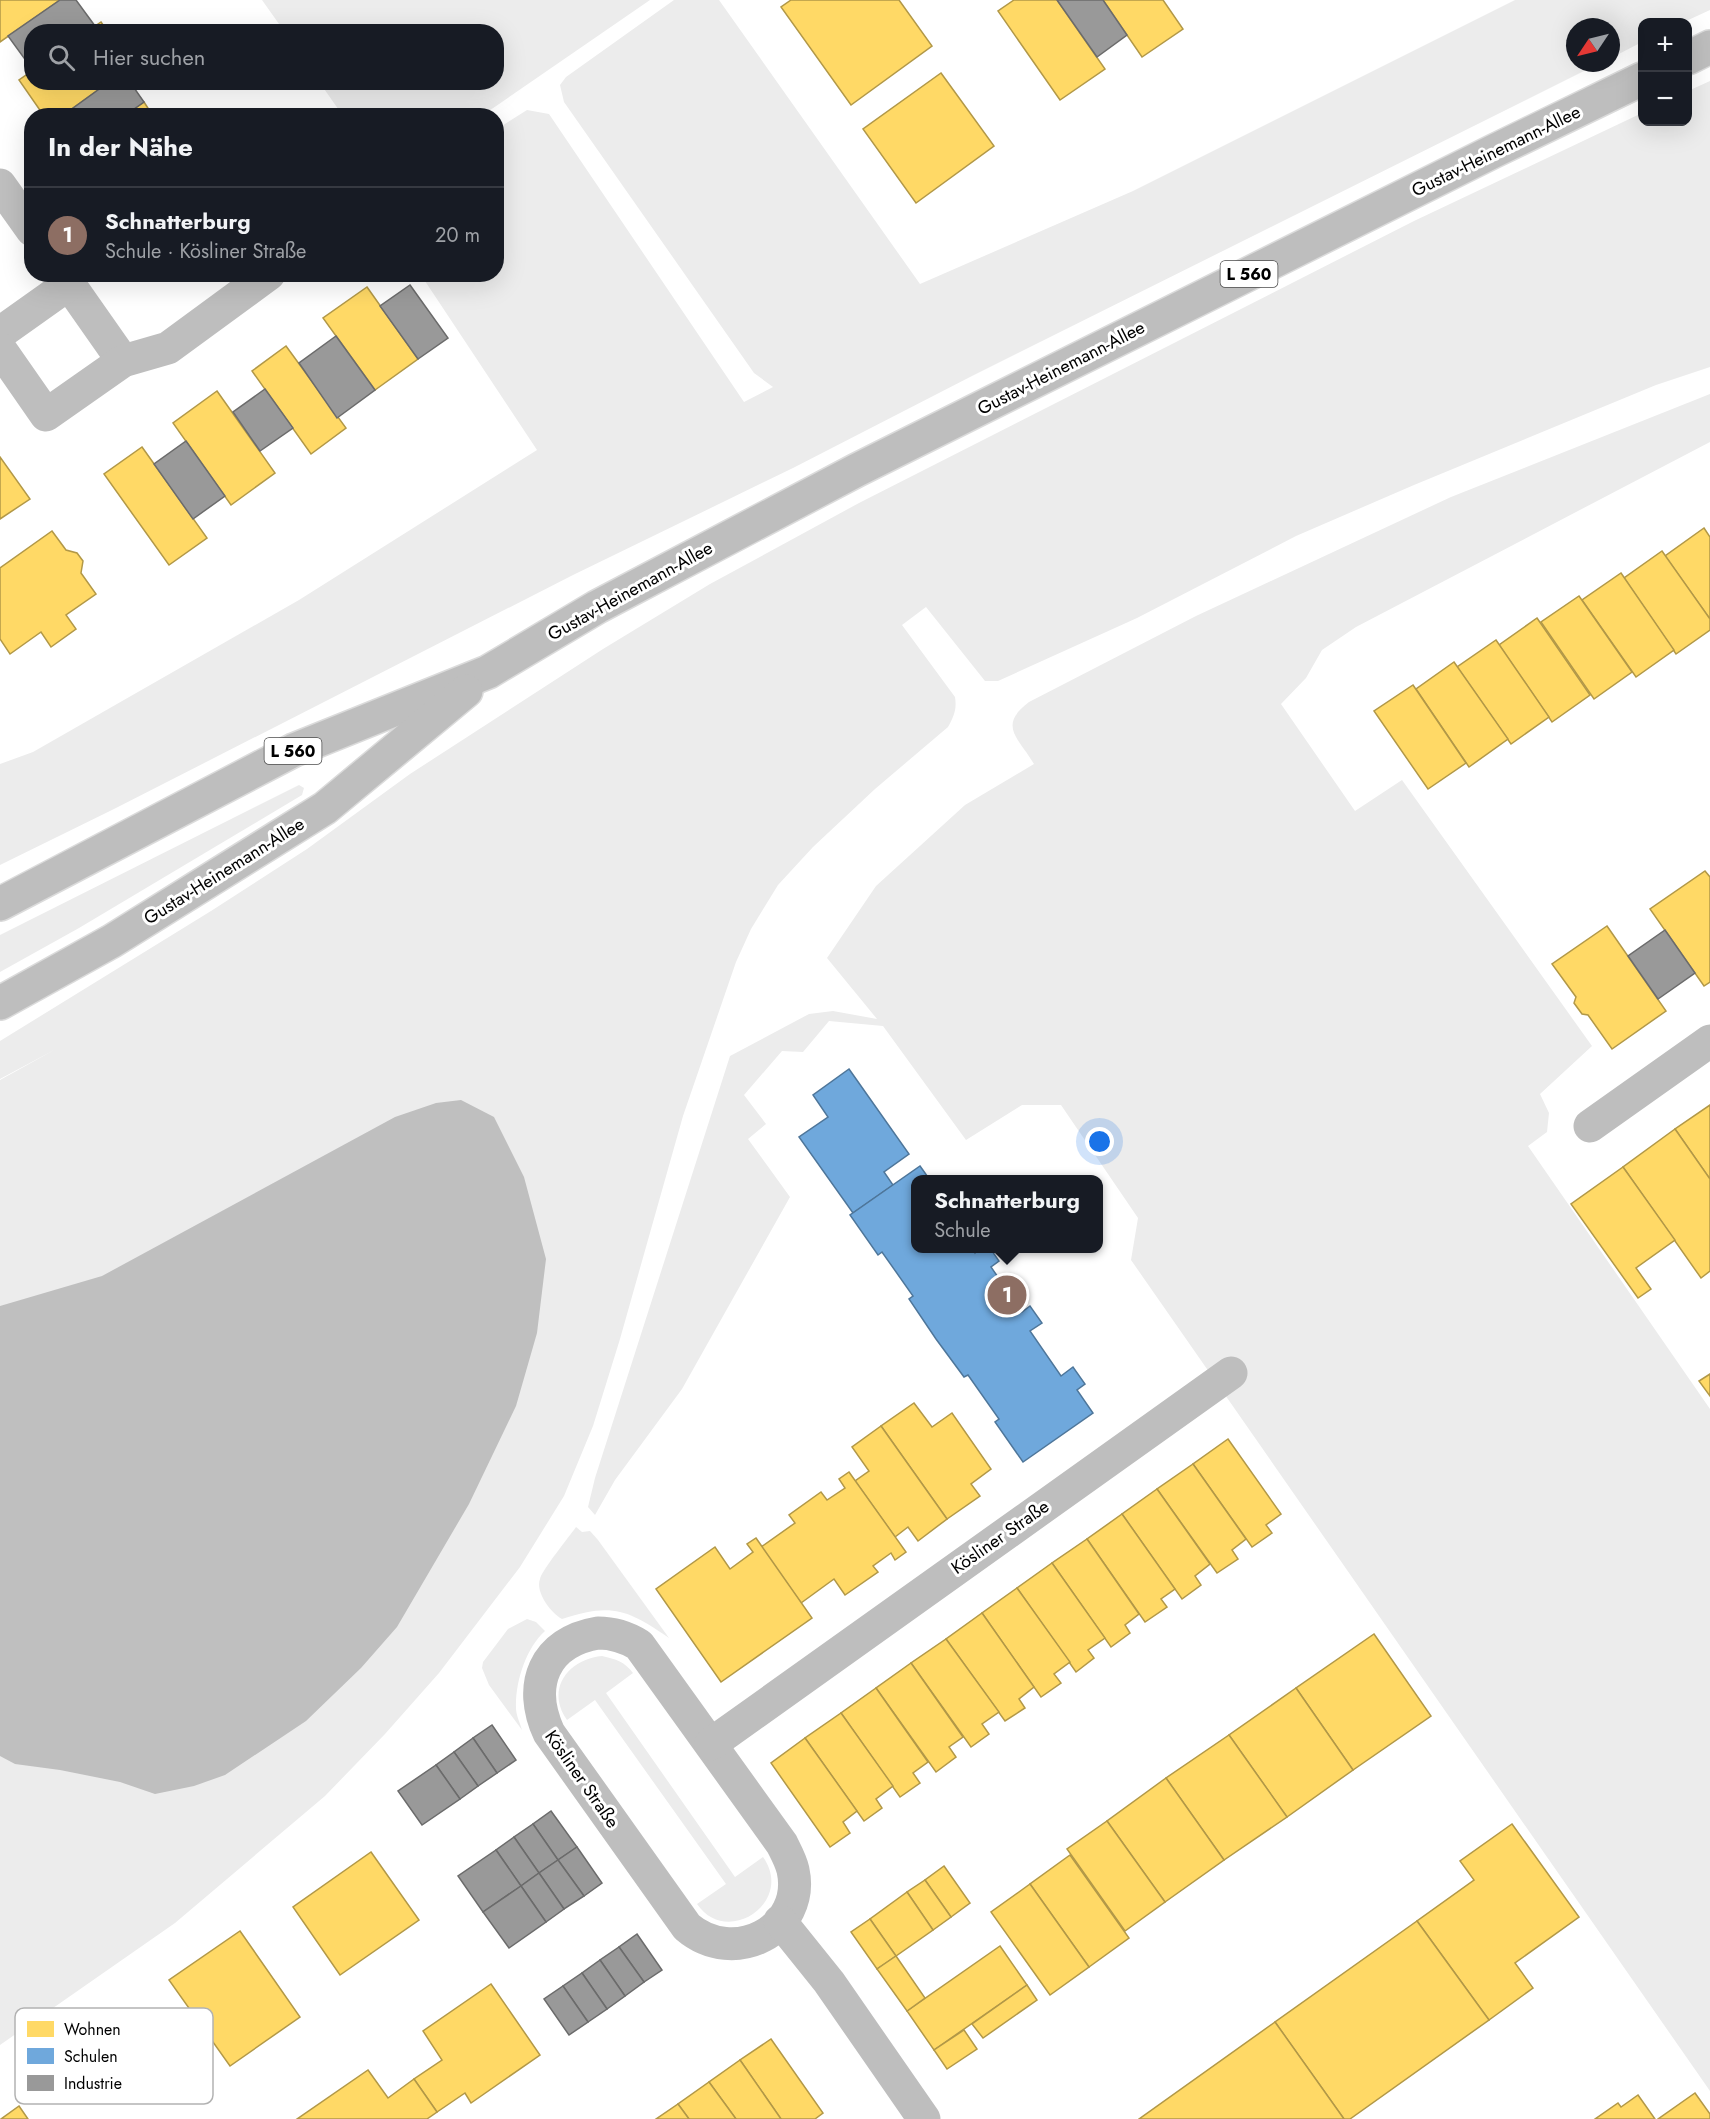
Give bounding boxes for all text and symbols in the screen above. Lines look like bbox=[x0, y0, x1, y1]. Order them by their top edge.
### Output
north arrow bbox=[1566, 18, 1620, 72]
map controls bbox=[1638, 18, 1692, 126]
button: + bbox=[1638, 18, 1692, 72]
search box bbox=[24, 24, 504, 90]
icon: search bbox=[45, 41, 78, 74]
text: Hier suchen bbox=[93, 41, 205, 73]
button: − bbox=[1638, 72, 1692, 126]
street label: Gustav-Heinemann-Allee bbox=[1407, 99, 1585, 203]
text: In der Nähe bbox=[48, 128, 193, 166]
text: Schnatterburg bbox=[105, 205, 251, 237]
text: 1 bbox=[62, 221, 73, 250]
text: 20 m bbox=[435, 221, 480, 250]
text: Schule · Kösliner Straße bbox=[105, 237, 306, 266]
road number: L 560 bbox=[1220, 261, 1278, 287]
street label: Gustav-Heinemann-Allee bbox=[973, 314, 1149, 422]
street label: Gustav-Heinemann-Allee bbox=[543, 535, 717, 647]
road number: L 560 bbox=[264, 738, 322, 764]
street label: Gustav-Heinemann-Allee bbox=[139, 811, 309, 931]
your location bbox=[1085, 1127, 1114, 1156]
popup bbox=[911, 1175, 1103, 1253]
text: Schnatterburg bbox=[934, 1184, 1080, 1216]
text: Schule bbox=[934, 1216, 991, 1245]
pin: 1 bbox=[988, 1272, 1026, 1318]
street label: Kösliner Straße bbox=[946, 1494, 1054, 1580]
street label: Kösliner Straße bbox=[539, 1725, 625, 1833]
legend bbox=[15, 2008, 213, 2104]
text: Wohnen bbox=[64, 2018, 121, 2041]
text: Schulen bbox=[64, 2045, 118, 2068]
text: Industrie bbox=[64, 2072, 122, 2095]

